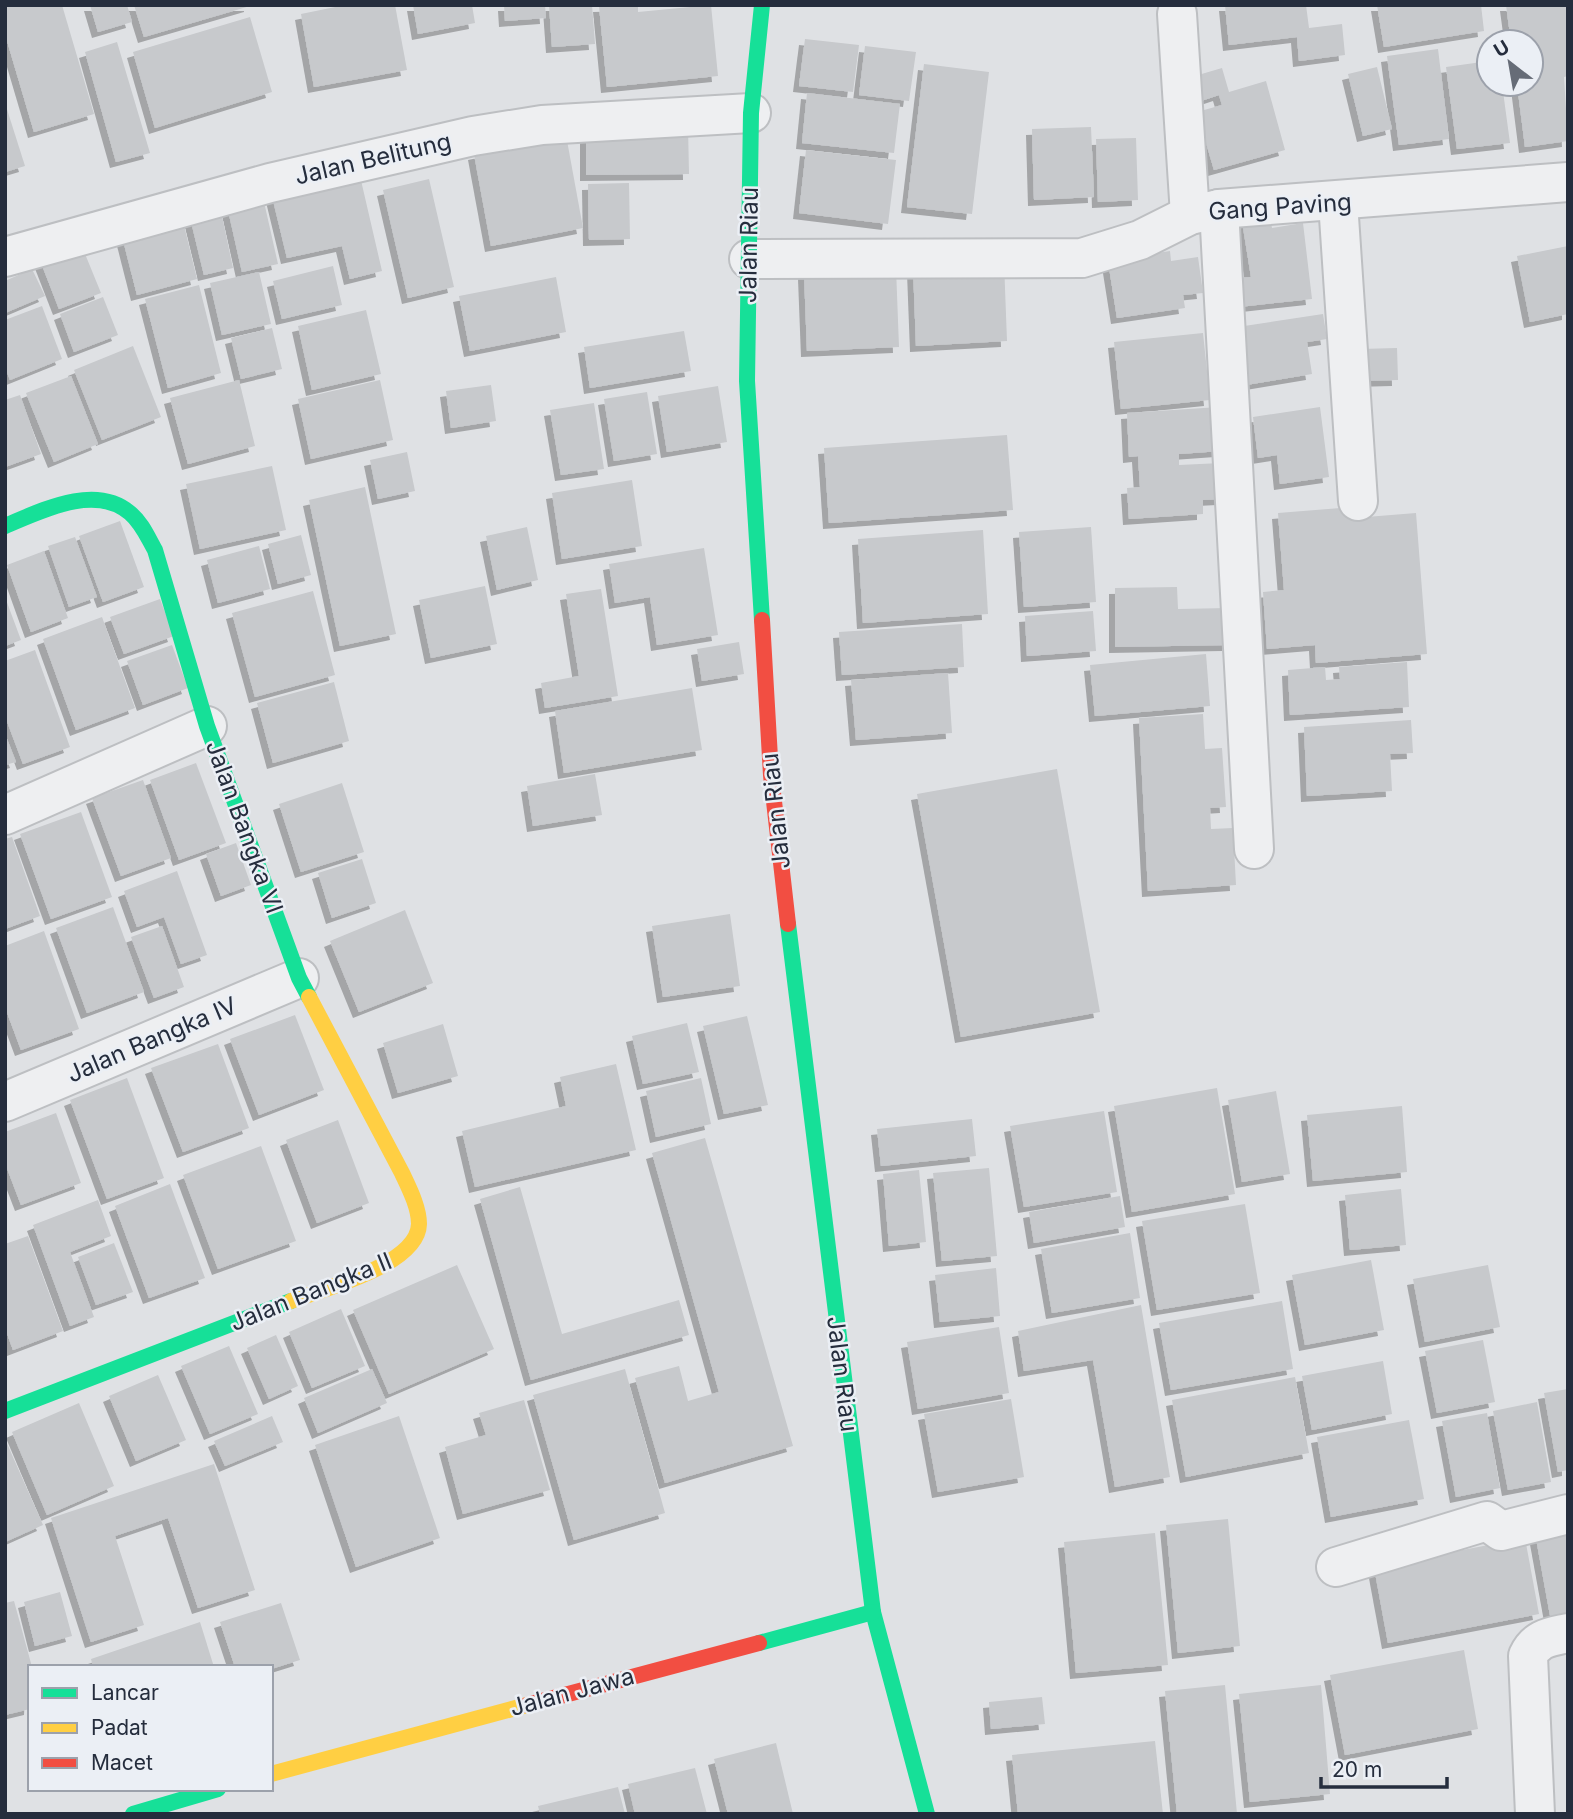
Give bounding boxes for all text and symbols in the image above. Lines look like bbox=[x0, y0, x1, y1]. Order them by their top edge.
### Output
north arrow bbox=[1475, 28, 1545, 98]
text: U bbox=[1490, 35, 1513, 62]
street label: Jalan Belitung bbox=[292, 126, 454, 191]
street label: Jalan Riau bbox=[733, 187, 764, 303]
street label: Gang Paving bbox=[1207, 187, 1353, 226]
street label: Jalan Bangka VI bbox=[200, 736, 289, 917]
street label: Jalan Riau bbox=[755, 752, 796, 870]
street label: Jalan Bangka IV bbox=[62, 991, 241, 1088]
street label: Jalan Bangka II bbox=[226, 1246, 396, 1337]
street label: Jalan Riau bbox=[821, 1314, 864, 1433]
street label: Jalan Jawa bbox=[506, 1661, 637, 1722]
legend bbox=[28, 1665, 273, 1791]
text: Lancar bbox=[91, 1680, 159, 1705]
text: Padat bbox=[91, 1715, 148, 1740]
scale bar bbox=[1321, 1745, 1447, 1789]
text: Macet bbox=[91, 1750, 153, 1775]
text: 20 m bbox=[1332, 1757, 1382, 1782]

